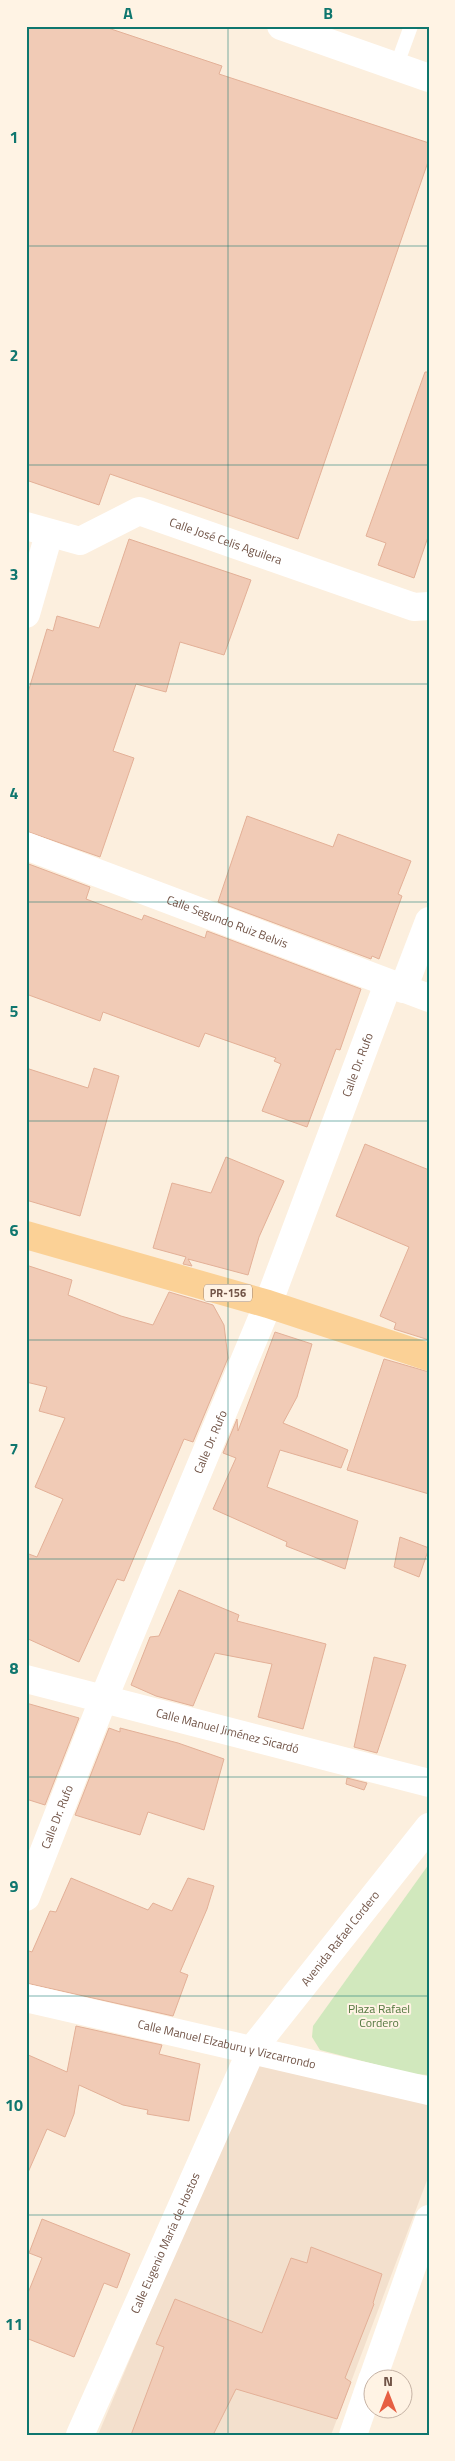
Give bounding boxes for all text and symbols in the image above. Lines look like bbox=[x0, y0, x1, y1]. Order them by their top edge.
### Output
text: A bbox=[123, 1, 133, 25]
text: B bbox=[323, 1, 333, 25]
text: 1 bbox=[10, 125, 18, 149]
text: 2 bbox=[10, 343, 18, 367]
street label: Calle José Celis Aguilera bbox=[167, 512, 285, 569]
text: 3 bbox=[10, 562, 18, 586]
text: 4 bbox=[10, 781, 19, 805]
street label: Calle Segundo Ruiz Belvis bbox=[164, 890, 291, 953]
text: 5 bbox=[10, 999, 19, 1023]
street label: Calle Dr. Rufo bbox=[337, 1030, 378, 1099]
text: 6 bbox=[10, 1218, 19, 1242]
road number: PR-156 bbox=[204, 1285, 252, 1302]
street label: Calle Dr. Rufo bbox=[188, 1407, 232, 1477]
text: 7 bbox=[10, 1437, 18, 1461]
text: 8 bbox=[10, 1656, 19, 1680]
street label: Calle Manuel Jiménez Sicardó bbox=[154, 1703, 301, 1758]
street label: Calle Dr. Rufo bbox=[36, 1782, 78, 1851]
text: 9 bbox=[10, 1874, 19, 1898]
street label: Avenida Rafael Cordero bbox=[296, 1886, 384, 1990]
park label: Plaza Rafael Cordero bbox=[348, 1999, 410, 2032]
street label: Calle Manuel Elzaburu y Vizcarrondo bbox=[136, 2014, 318, 2074]
text: 10 bbox=[5, 2093, 23, 2117]
street label: Calle Eugenio María de Hostos bbox=[125, 2169, 205, 2317]
text: 11 bbox=[5, 2312, 23, 2336]
north arrow bbox=[362, 2368, 412, 2418]
text: N bbox=[383, 2370, 393, 2391]

